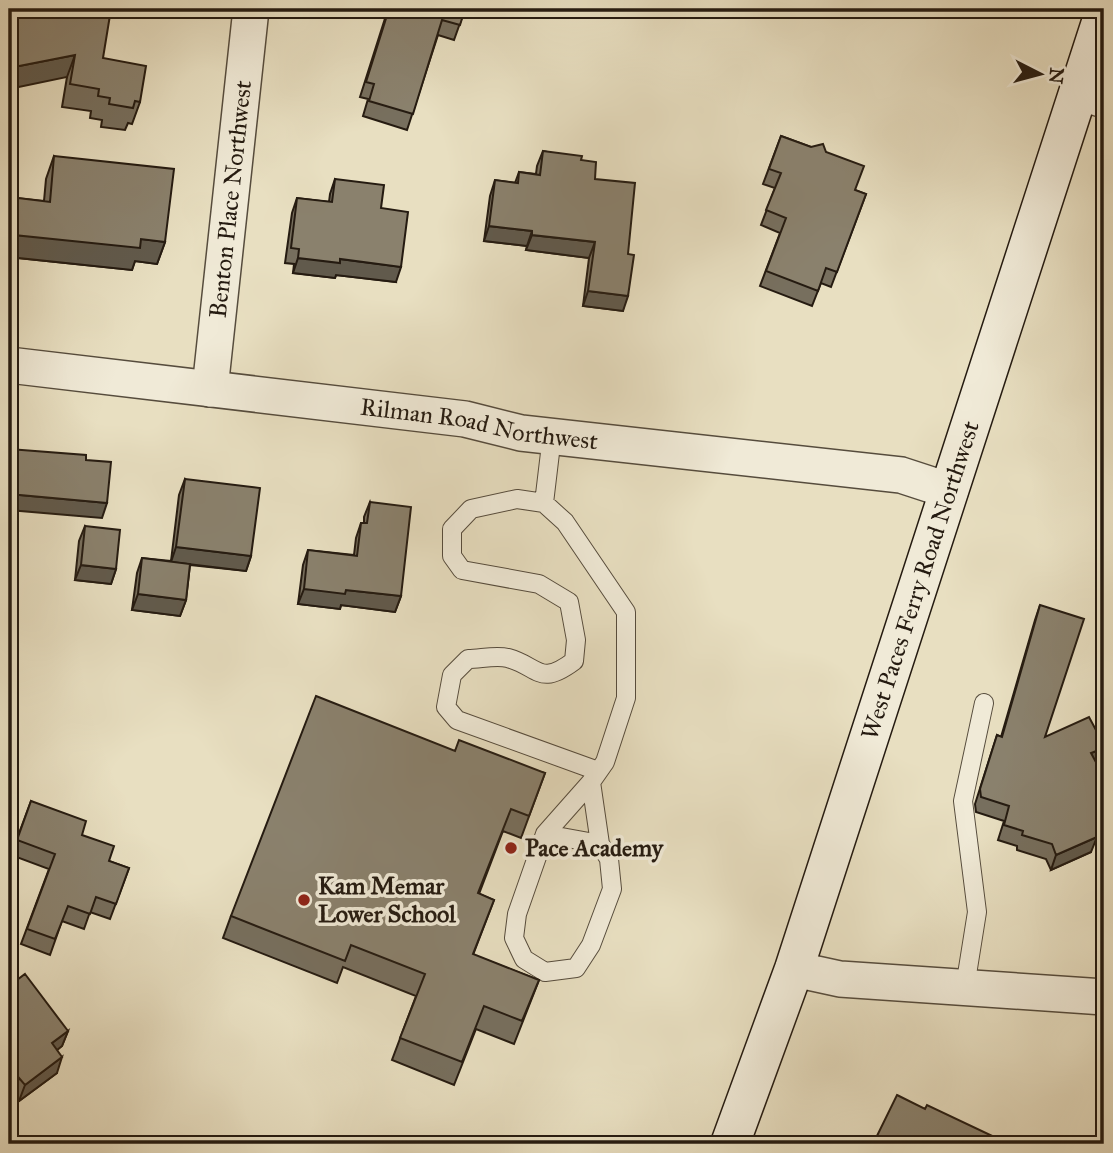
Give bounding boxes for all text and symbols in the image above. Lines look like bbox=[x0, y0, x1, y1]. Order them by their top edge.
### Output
north arrow bbox=[1004, 38, 1074, 108]
text: N bbox=[1044, 67, 1069, 85]
street label: Benton Place Northwest bbox=[203, 78, 258, 319]
street label: Rilman Road Northwest bbox=[359, 392, 600, 456]
street label: West Paces Ferry Road Northwest bbox=[854, 417, 986, 743]
place label: Pace Academy bbox=[525, 833, 665, 863]
marker: Pace Academy bbox=[503, 840, 519, 856]
place label: Kam Memar Lower School bbox=[318, 871, 456, 929]
marker: Kam Memar Lower School bbox=[296, 892, 312, 908]

